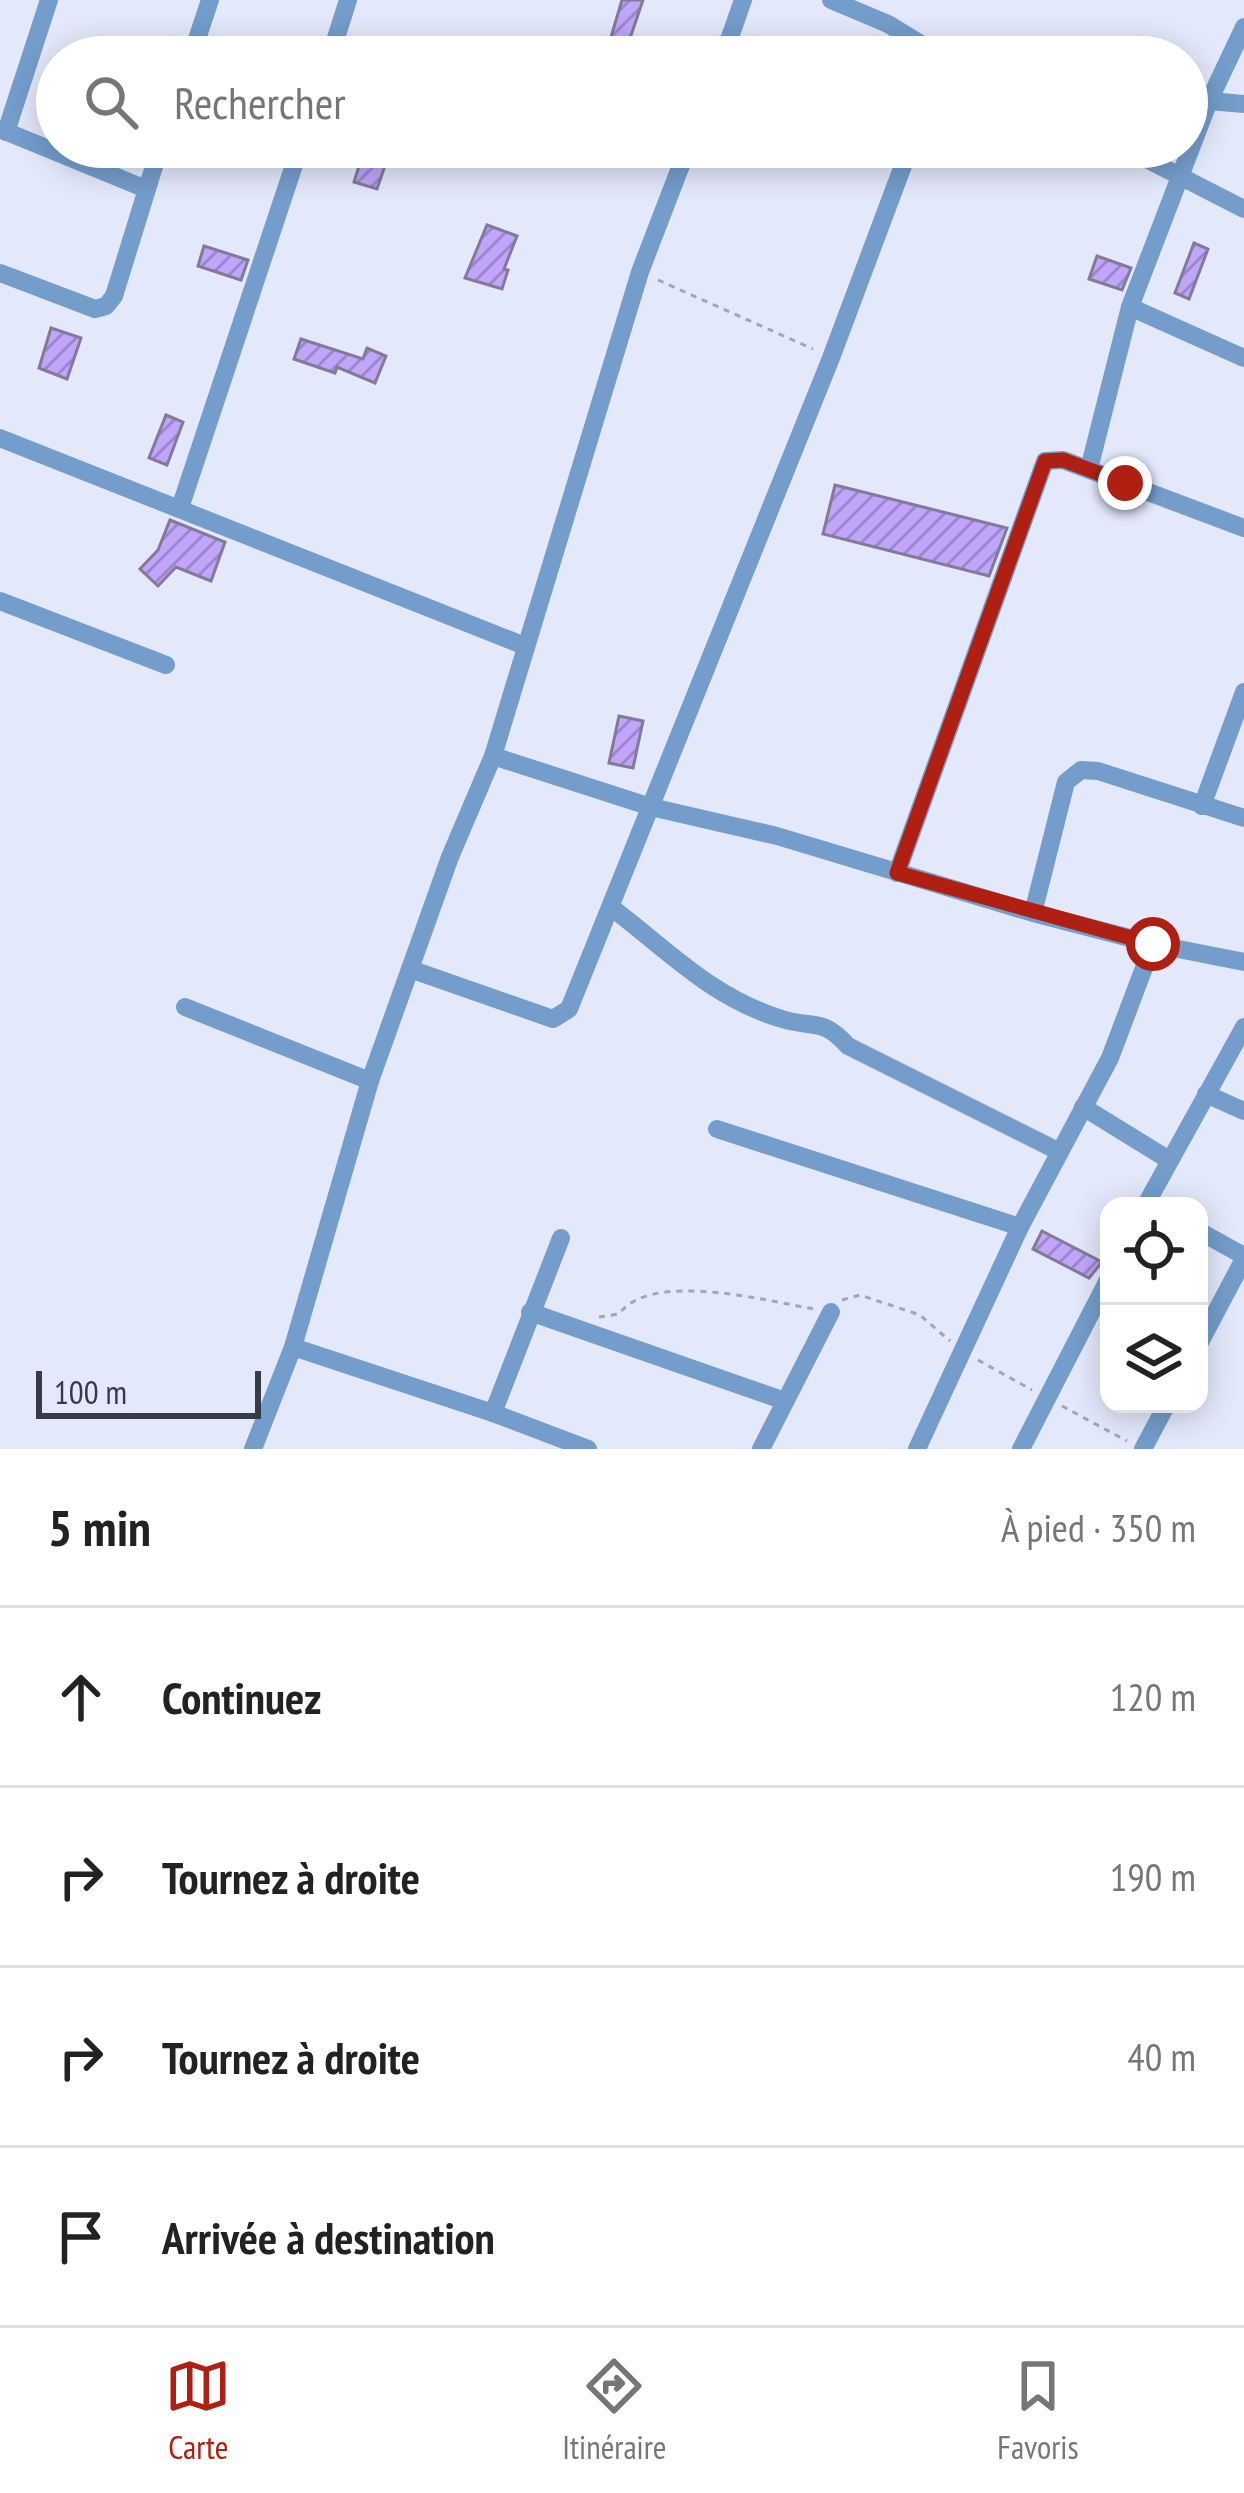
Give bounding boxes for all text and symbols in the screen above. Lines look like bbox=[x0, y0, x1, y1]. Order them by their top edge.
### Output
search box bbox=[36, 36, 1208, 168]
icon: search bbox=[78, 69, 144, 135]
text: Rechercher bbox=[174, 73, 346, 131]
route end bbox=[1098, 456, 1152, 510]
route start bbox=[1126, 917, 1180, 971]
map controls bbox=[1100, 1197, 1208, 1413]
button: locate bbox=[1100, 1197, 1208, 1305]
button: layers bbox=[1100, 1305, 1208, 1413]
scale bar bbox=[36, 1365, 261, 1418]
text: 100 m bbox=[54, 1370, 127, 1413]
text: 5 min bbox=[48, 1494, 151, 1560]
text: À pied · 350 m bbox=[1001, 1502, 1196, 1553]
icon: ahead bbox=[48, 1664, 114, 1730]
text: Continuez bbox=[162, 1668, 321, 1726]
text: 120 m bbox=[1110, 1671, 1196, 1722]
icon: right bbox=[48, 1844, 114, 1910]
text: Tournez à droite bbox=[162, 1848, 420, 1906]
text: 190 m bbox=[1110, 1851, 1196, 1902]
icon: right bbox=[48, 2024, 114, 2090]
text: Tournez à droite bbox=[162, 2028, 420, 2086]
text: 40 m bbox=[1127, 2031, 1196, 2082]
icon: arrive bbox=[48, 2204, 114, 2270]
text: Arrivée à destination bbox=[162, 2208, 495, 2266]
tab: Carte bbox=[165, 2353, 231, 2468]
tab: Itinéraire bbox=[562, 2353, 666, 2468]
tab: Favoris bbox=[997, 2353, 1079, 2468]

